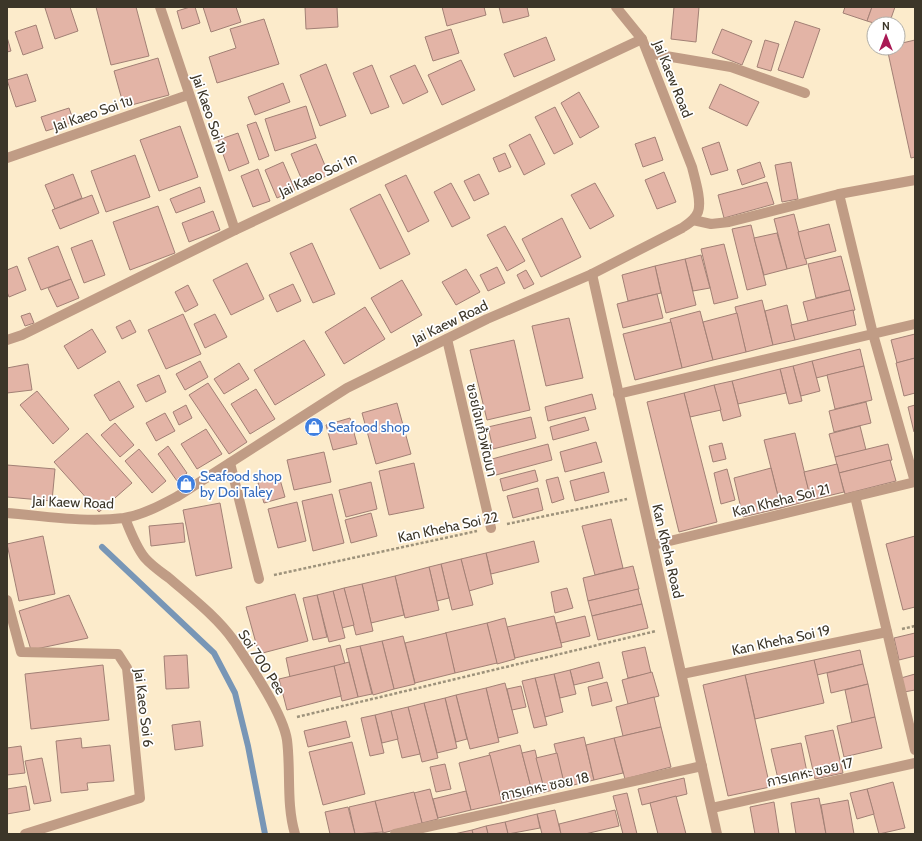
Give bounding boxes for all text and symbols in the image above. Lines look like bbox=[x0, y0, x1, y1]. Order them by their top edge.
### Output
north arrow bbox=[866, 16, 906, 56]
text: N bbox=[882, 19, 890, 33]
street label: Jai Kaew Road bbox=[649, 37, 697, 120]
street label: Jai Kaeo Soi 1ง bbox=[188, 71, 232, 156]
street label: Jai Kaeo Soi 1ข bbox=[50, 91, 135, 135]
street label: Jai Kaeo Soi 1ก bbox=[275, 149, 360, 201]
street label: Jai Kaew Road bbox=[408, 296, 491, 348]
street label: ซอยใจแก้วพัฒนา bbox=[463, 382, 501, 478]
shop icon: Seafood shop bbox=[303, 416, 325, 438]
place label: Seafood shop bbox=[328, 418, 410, 436]
place label: Seafood shop by Doi Taley bbox=[200, 467, 282, 501]
shop icon: Seafood shop by Doi Taley bbox=[175, 473, 197, 495]
street label: Kan Kheha Soi 21 bbox=[730, 479, 832, 521]
street label: Jai Kaew Road bbox=[31, 492, 114, 512]
street label: Kan Kheha Road bbox=[648, 502, 688, 600]
street label: Kan Kheha Soi 22 bbox=[396, 508, 500, 546]
street label: Kan Kheha Soi 19 bbox=[730, 621, 832, 659]
street label: Soi 700 Pee bbox=[234, 626, 290, 698]
street label: Jai Kaeo Soi 6 bbox=[130, 667, 158, 748]
street label: การเคหะ ซอย 17 bbox=[765, 753, 855, 791]
street label: การเคหะ ซอย 18 bbox=[499, 768, 591, 804]

